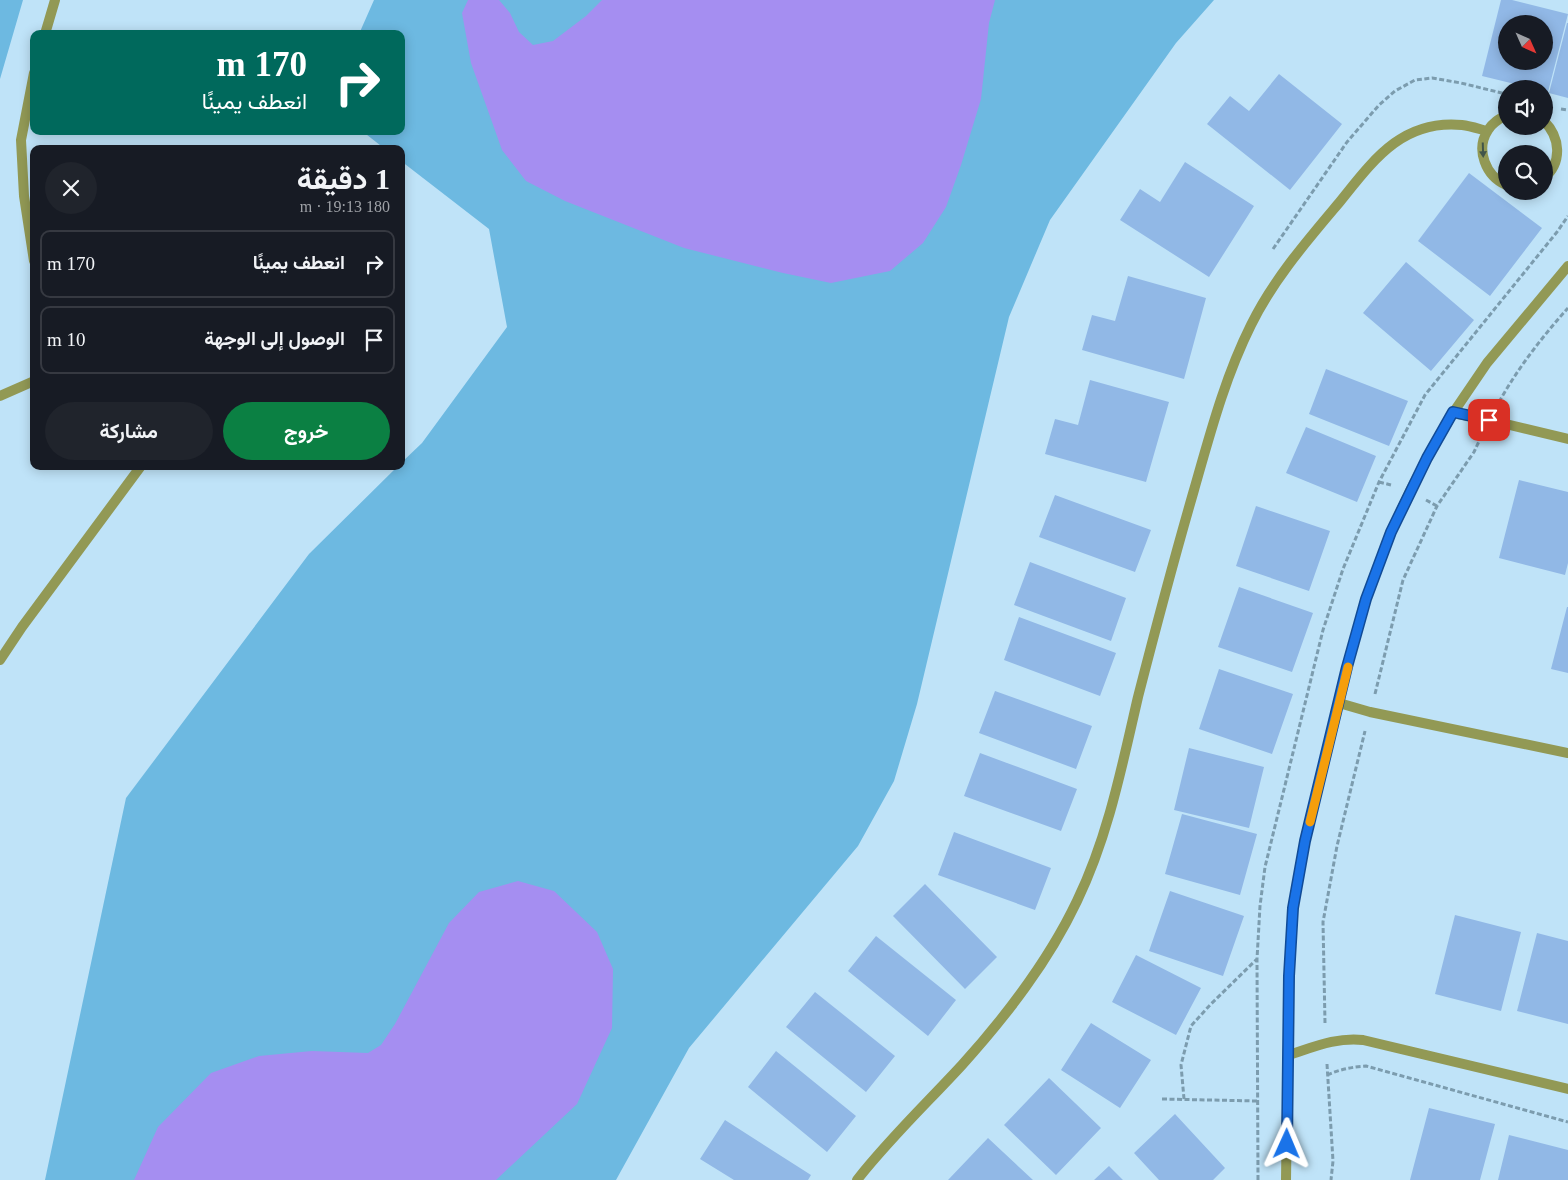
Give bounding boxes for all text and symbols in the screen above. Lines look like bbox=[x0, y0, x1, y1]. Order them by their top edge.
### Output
north arrow bbox=[1498, 15, 1552, 70]
map controls bbox=[1498, 15, 1553, 200]
text: 170 m bbox=[217, 45, 307, 84]
icon: right bbox=[325, 50, 390, 115]
button: sound bbox=[1498, 80, 1553, 135]
text: انعطف يمينًا bbox=[202, 89, 307, 114]
one-way arrow bbox=[1480, 142, 1488, 158]
button: search bbox=[1498, 145, 1553, 200]
button: close bbox=[45, 162, 97, 214]
text: 1 دقيقة bbox=[297, 162, 390, 195]
text: 180 m · 19:13 bbox=[300, 198, 390, 215]
icon: right bbox=[360, 250, 388, 278]
text: انعطف يمينًا bbox=[253, 252, 345, 273]
text: 170 m bbox=[47, 253, 95, 274]
icon: arrive bbox=[360, 326, 388, 354]
text: الوصول إلى الوجهة bbox=[204, 328, 345, 349]
text: 10 m bbox=[47, 329, 86, 350]
pin bbox=[1468, 399, 1510, 441]
button: مشاركة bbox=[45, 402, 213, 460]
button: خروج bbox=[223, 402, 390, 460]
icon: arrive bbox=[1475, 406, 1503, 434]
position arrow bbox=[1260, 1117, 1312, 1169]

